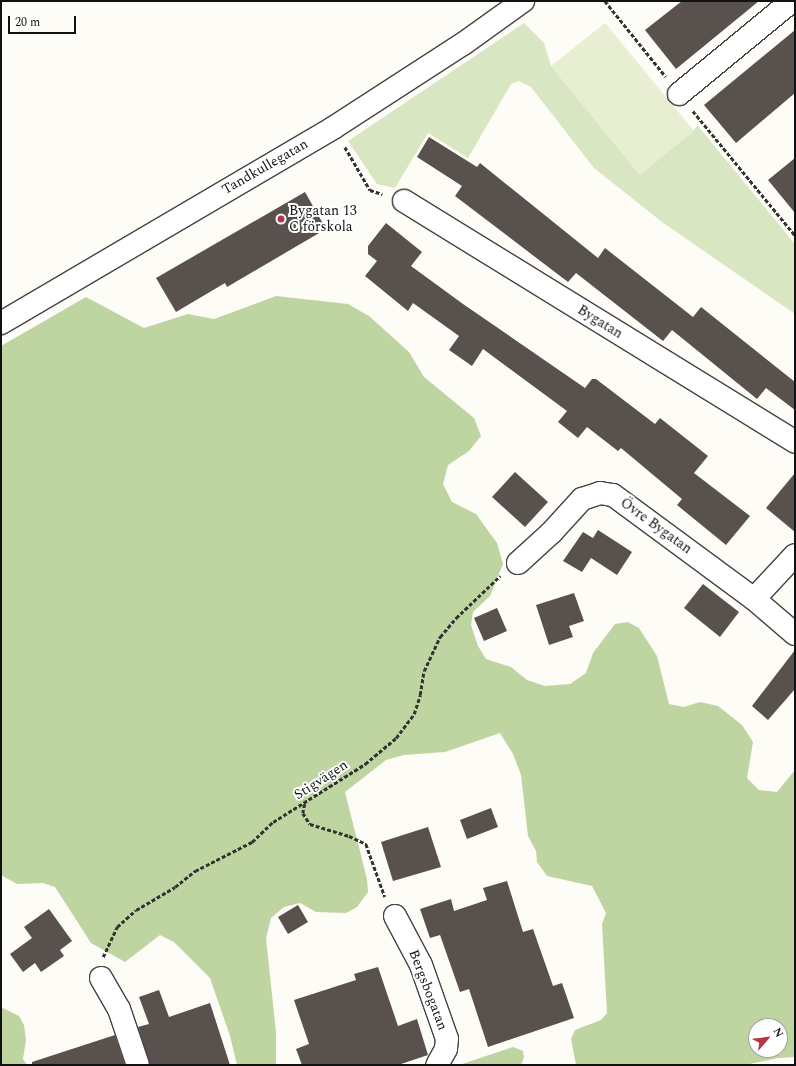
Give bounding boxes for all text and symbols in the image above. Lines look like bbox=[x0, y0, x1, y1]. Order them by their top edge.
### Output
scale bar bbox=[10, 8, 78, 34]
text: 20 m bbox=[15, 13, 40, 32]
street label: Tandkullegatan bbox=[219, 136, 311, 198]
place label: Bygatan 13 C förskola bbox=[289, 203, 357, 236]
marker: Bygatan 13 C förskola bbox=[276, 214, 286, 224]
street label: Bygatan bbox=[574, 302, 626, 342]
street label: Övre Bygatan bbox=[617, 494, 695, 558]
street label: Stigvägen bbox=[291, 756, 351, 804]
street label: Bergsbogatan bbox=[405, 947, 451, 1033]
north arrow bbox=[748, 1018, 788, 1058]
text: N bbox=[769, 1025, 788, 1041]

